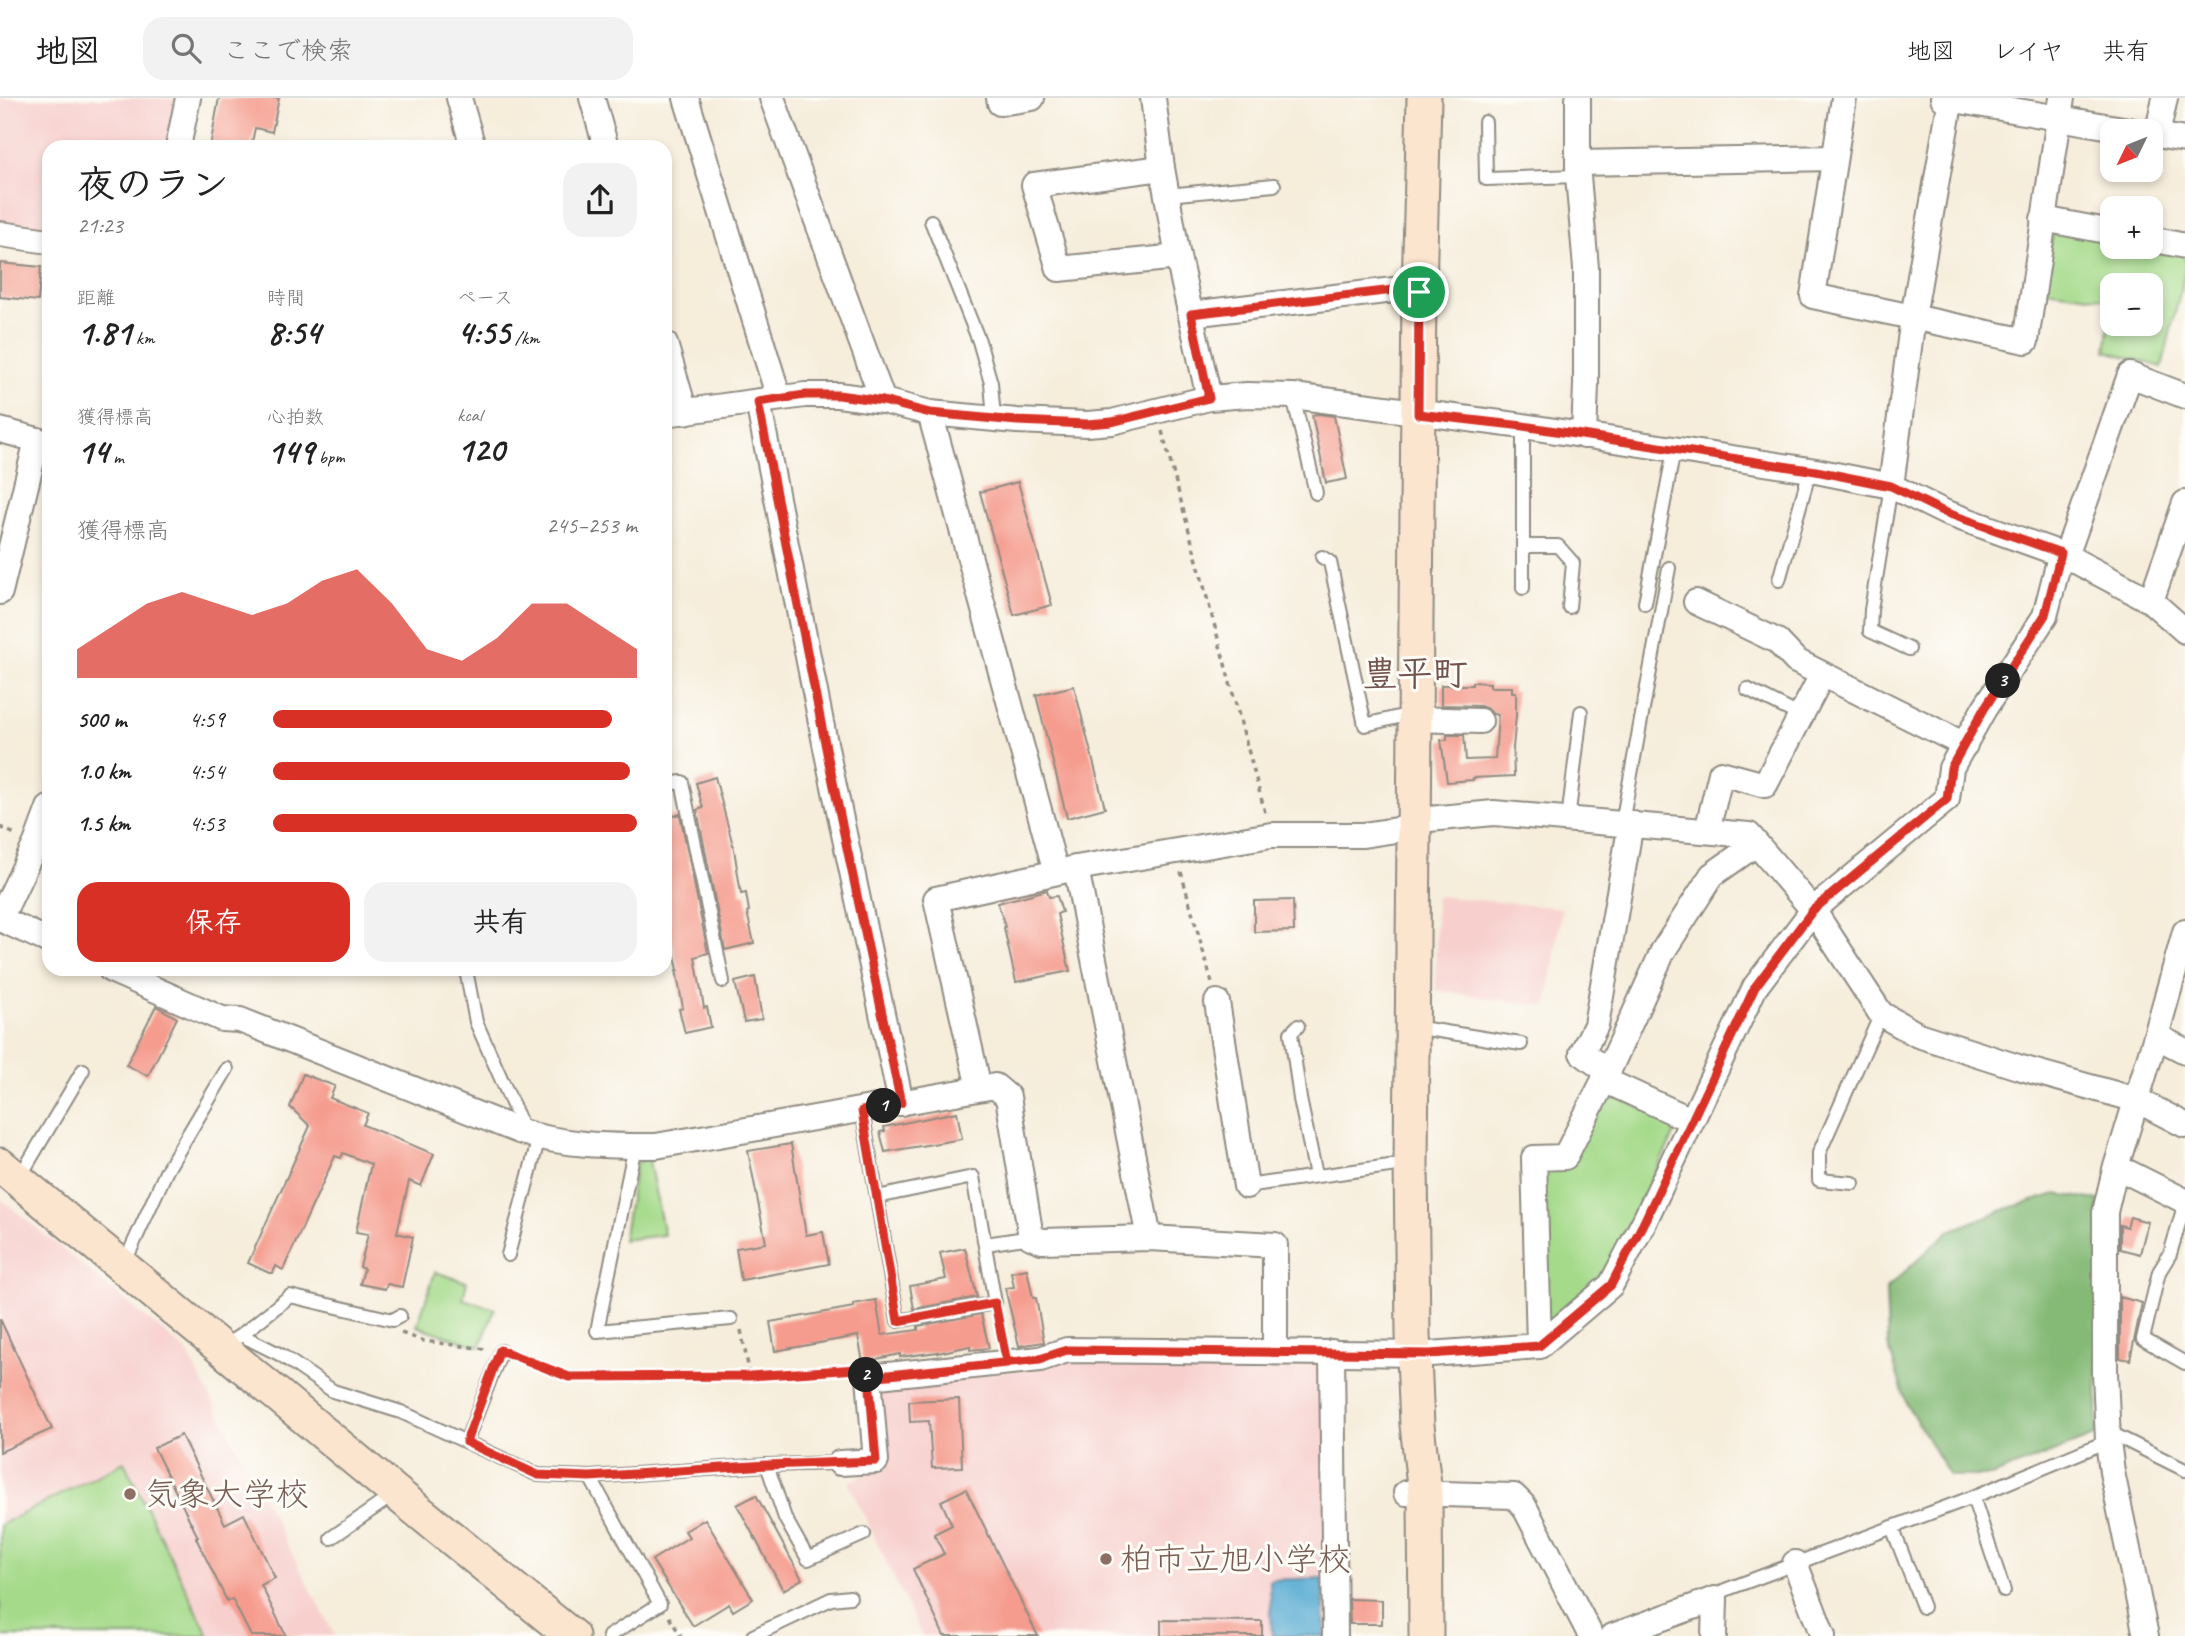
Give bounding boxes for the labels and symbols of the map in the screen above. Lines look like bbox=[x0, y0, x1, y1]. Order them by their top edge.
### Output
north arrow bbox=[2100, 119, 2163, 182]
pin bbox=[1389, 262, 1449, 322]
district label: 豊平町 bbox=[1362, 651, 1468, 696]
pin: 3 bbox=[1986, 664, 2021, 698]
pin: 1 bbox=[866, 1088, 902, 1124]
pin: 2 bbox=[848, 1358, 884, 1392]
place label: 気象大学校 bbox=[144, 1473, 309, 1515]
marker: 気象大学校 bbox=[122, 1486, 138, 1502]
place label: 柏市立旭小学校 bbox=[1120, 1538, 1351, 1580]
marker: 柏市立旭小学校 bbox=[1098, 1551, 1114, 1567]

